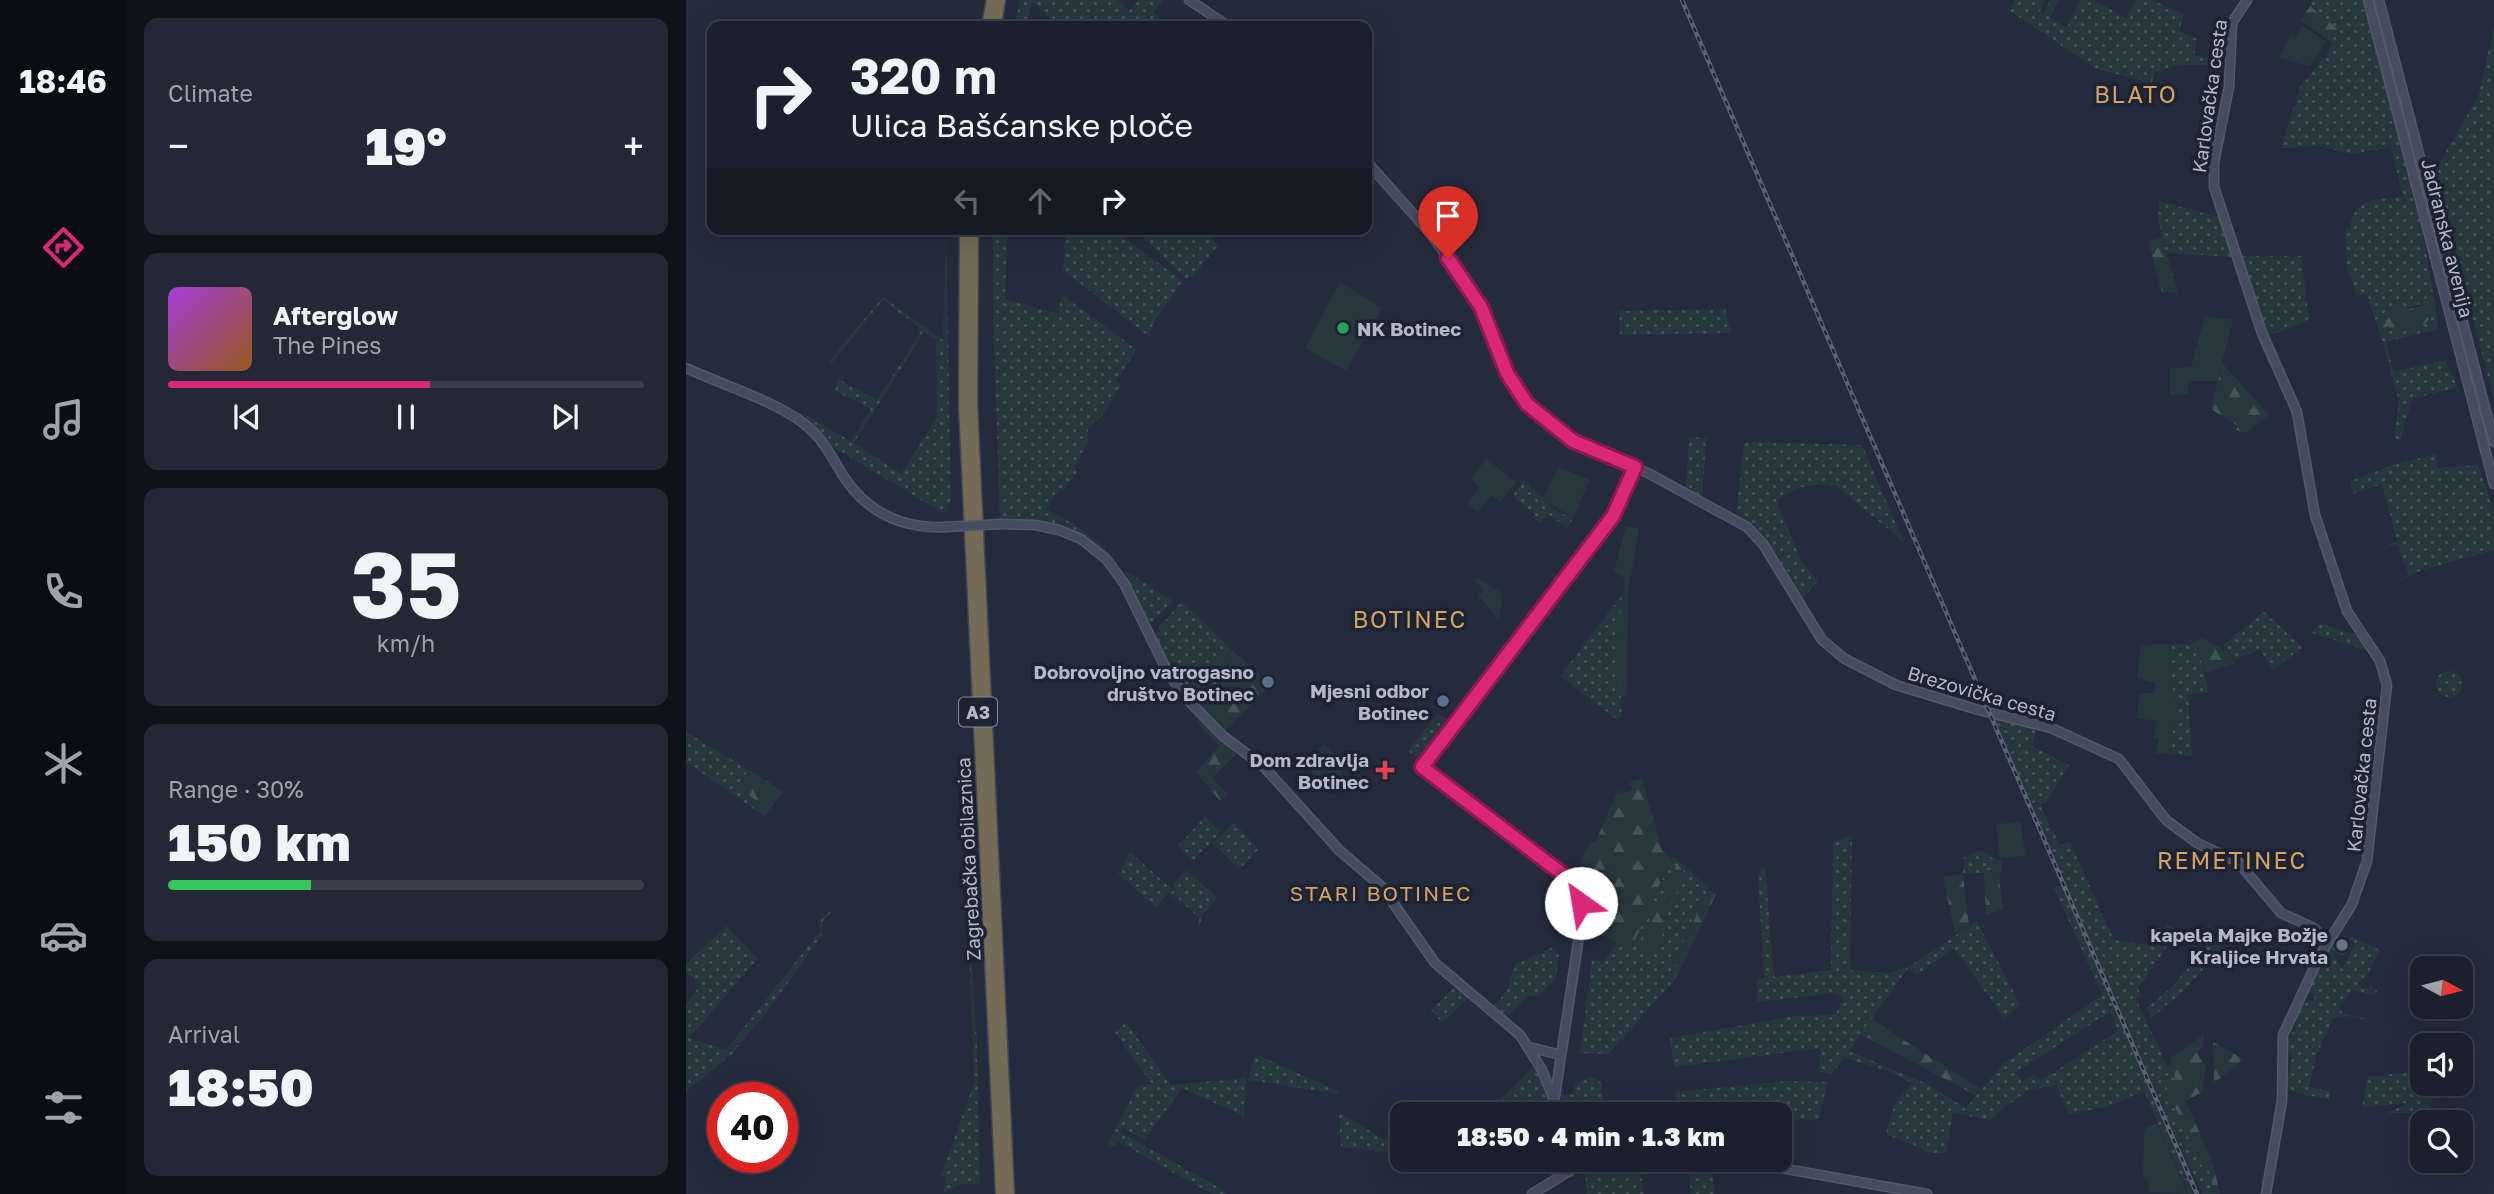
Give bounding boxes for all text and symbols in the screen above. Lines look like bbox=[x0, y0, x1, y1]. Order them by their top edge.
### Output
street label: Karlovačka cesta bbox=[2187, 18, 2231, 174]
text: 320 m bbox=[850, 46, 997, 105]
icon: right bbox=[735, 49, 826, 140]
text: 18:46 bbox=[19, 62, 107, 100]
text: Climate bbox=[168, 79, 253, 107]
district label: BLATO bbox=[2094, 80, 2178, 108]
text: Ulica Bašćanske ploče bbox=[850, 106, 1193, 144]
text: 19° bbox=[365, 114, 447, 176]
text: − bbox=[168, 123, 189, 168]
text: + bbox=[623, 123, 644, 168]
street label: Jadranska avenija bbox=[2417, 156, 2479, 320]
icon: left bbox=[948, 182, 986, 220]
icon: ahead bbox=[1021, 182, 1059, 220]
icon: right bbox=[1094, 182, 1132, 220]
pin bbox=[1418, 186, 1478, 258]
icon: arrive bbox=[1429, 197, 1467, 235]
icon: directions bbox=[39, 223, 88, 272]
text: Afterglow bbox=[273, 300, 398, 331]
place label: NK Botinec bbox=[1357, 317, 1461, 340]
marker: NK Botinec bbox=[1335, 320, 1351, 336]
text: The Pines bbox=[273, 331, 381, 359]
icon: music bbox=[39, 395, 88, 444]
icon: previous bbox=[228, 398, 266, 436]
icon: pause bbox=[387, 398, 425, 436]
icon: next bbox=[546, 398, 584, 436]
text: 35 bbox=[350, 529, 462, 638]
icon: phone bbox=[39, 567, 88, 616]
district label: BOTINEC bbox=[1353, 605, 1467, 633]
text: km/h bbox=[377, 629, 435, 657]
place label: Dobrovoljno vatrogasno društvo Botinec bbox=[1033, 660, 1254, 705]
street label: Brezovička cesta bbox=[1905, 661, 2059, 725]
marker: Dobrovoljno vatrogasno društvo Botinec bbox=[1260, 674, 1276, 690]
place label: Mjesni odbor Botinec bbox=[1310, 679, 1430, 724]
marker: Mjesni odbor Botinec bbox=[1435, 693, 1451, 709]
street label: Karlovačka cesta bbox=[2341, 697, 2381, 853]
road number: A3 bbox=[959, 698, 997, 726]
icon: climate bbox=[39, 739, 88, 788]
place label: Dom zdravlja Botinec bbox=[1250, 748, 1369, 793]
street label: Zagrebačka obilaznica bbox=[951, 757, 985, 961]
marker: Dom zdravlja Botinec bbox=[1375, 760, 1395, 780]
text: Range · 30% bbox=[168, 775, 303, 803]
text: 150 km bbox=[168, 810, 351, 872]
district label: REMETINEC bbox=[2157, 846, 2307, 874]
position arrow bbox=[1544, 866, 1618, 940]
district label: STARI BOTINEC bbox=[1290, 880, 1472, 906]
icon: car bbox=[39, 911, 88, 960]
place label: kapela Majke Božje Kraljice Hrvata bbox=[2151, 923, 2328, 968]
marker: kapela Majke Božje Kraljice Hrvata bbox=[2334, 937, 2350, 953]
north arrow bbox=[2410, 956, 2473, 1018]
map controls bbox=[2410, 956, 2473, 1173]
text: Arrival bbox=[168, 1020, 240, 1048]
button: sound bbox=[2410, 1033, 2473, 1096]
text: 18:50 bbox=[168, 1055, 314, 1117]
speed limit sign: 40 bbox=[707, 1082, 798, 1173]
icon: filters bbox=[39, 1083, 88, 1132]
button: search bbox=[2410, 1110, 2473, 1173]
text: 18:50 · 4 min · 1.3 km bbox=[1457, 1121, 1725, 1152]

